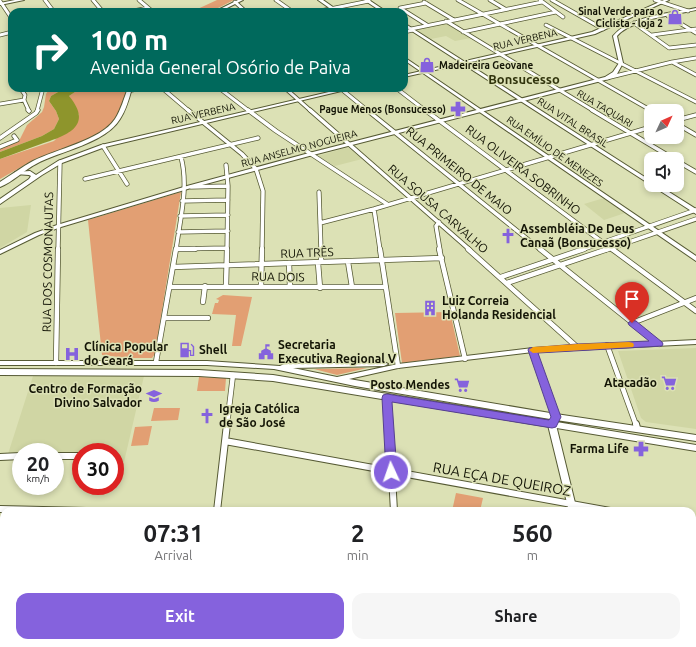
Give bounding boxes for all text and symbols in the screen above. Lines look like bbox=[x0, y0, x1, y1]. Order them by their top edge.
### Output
place label: Sinal Verde para o Ciclista - loja 2 bbox=[578, 6, 663, 29]
shop icon: Sinal Verde para o Ciclista - loja 2 bbox=[666, 8, 684, 26]
icon: right bbox=[24, 24, 76, 76]
text: 100 m bbox=[90, 24, 168, 55]
street label: RUA VERBENA bbox=[492, 27, 559, 52]
shop icon: Madeireira Geovane bbox=[418, 56, 436, 74]
text: Avenida General Osório de Paiva bbox=[90, 57, 351, 77]
place label: Madeireira Geovane bbox=[439, 60, 533, 71]
district label: Bonsucesso bbox=[488, 72, 560, 86]
street label: RUA TAQUARI bbox=[575, 87, 635, 129]
street label: RUA VITAL BRASIL bbox=[535, 95, 610, 149]
pharmacy icon: Pague Menos (Bonsucesso) bbox=[449, 100, 467, 118]
street label: RUA VERBENA bbox=[170, 101, 237, 126]
place label: Pague Menos (Bonsucesso) bbox=[319, 104, 446, 116]
north arrow bbox=[644, 104, 684, 144]
map controls bbox=[644, 104, 684, 192]
street label: RUA EMÍLIO DE MENEZES bbox=[504, 113, 606, 189]
street label: RUA OLIVEIRA SOBRINHO bbox=[463, 122, 583, 217]
street label: RUA PRIMEIRO DE MAIO bbox=[404, 124, 515, 217]
street label: RUA ANSELMO NOGUEIRA bbox=[240, 128, 359, 169]
button: sound bbox=[644, 152, 684, 192]
street label: RUA SOUSA CARVALHO bbox=[386, 162, 491, 256]
street label: RUA DOS COSMONAUTAS bbox=[40, 192, 55, 332]
place label: Assembléia De Deus Canaã (Bonsucesso) bbox=[520, 222, 635, 250]
church icon: Assembléia De Deus Canaã (Bonsucesso) bbox=[499, 227, 517, 245]
street label: RUA TRÊS bbox=[280, 245, 334, 260]
street label: RUA DOIS bbox=[251, 270, 305, 283]
pin bbox=[615, 282, 649, 323]
icon: arrive bbox=[621, 288, 643, 310]
place label: Luiz Correia Holanda Residencial bbox=[442, 294, 556, 321]
building icon: Luiz Correia Holanda Residencial bbox=[421, 299, 439, 317]
place label: Secretaria Executiva Regional V bbox=[278, 338, 397, 365]
place label: Clínica Popular do Ceará bbox=[84, 340, 168, 367]
fuel station icon: Shell bbox=[178, 341, 196, 359]
place label: Shell bbox=[199, 343, 227, 356]
public building icon: Secretaria Executiva Regional V bbox=[257, 343, 275, 361]
hospital icon: Clínica Popular do Ceará bbox=[63, 345, 81, 363]
supermarket icon: Atacadão bbox=[660, 374, 678, 392]
supermarket icon: Posto Mendes bbox=[453, 376, 471, 394]
place label: Atacadão bbox=[604, 376, 657, 389]
place label: Posto Mendes bbox=[370, 378, 450, 391]
place label: Centro de Formação Divino Salvador bbox=[28, 382, 142, 409]
school or university icon: Centro de Formação Divino Salvador bbox=[145, 387, 163, 405]
place label: Igreja Católica de São José bbox=[219, 402, 300, 429]
church icon: Igreja Católica de São José bbox=[198, 407, 216, 425]
pharmacy icon: Farma Life bbox=[632, 440, 650, 458]
place label: Farma Life bbox=[570, 442, 629, 455]
speed limit sign: 30 bbox=[72, 443, 124, 495]
position arrow bbox=[370, 451, 412, 493]
text: 20 bbox=[27, 452, 49, 475]
street label: RUA EÇA DE QUEIROZ bbox=[432, 459, 572, 499]
text: km/h bbox=[26, 473, 50, 484]
text: 07:31 bbox=[143, 520, 203, 547]
text: 2 bbox=[351, 520, 364, 547]
text: 560 bbox=[512, 520, 553, 547]
text: Arrival bbox=[154, 548, 192, 562]
text: min bbox=[347, 548, 369, 562]
text: m bbox=[527, 548, 538, 562]
button: Exit bbox=[16, 593, 344, 639]
button: Share bbox=[352, 593, 680, 639]

